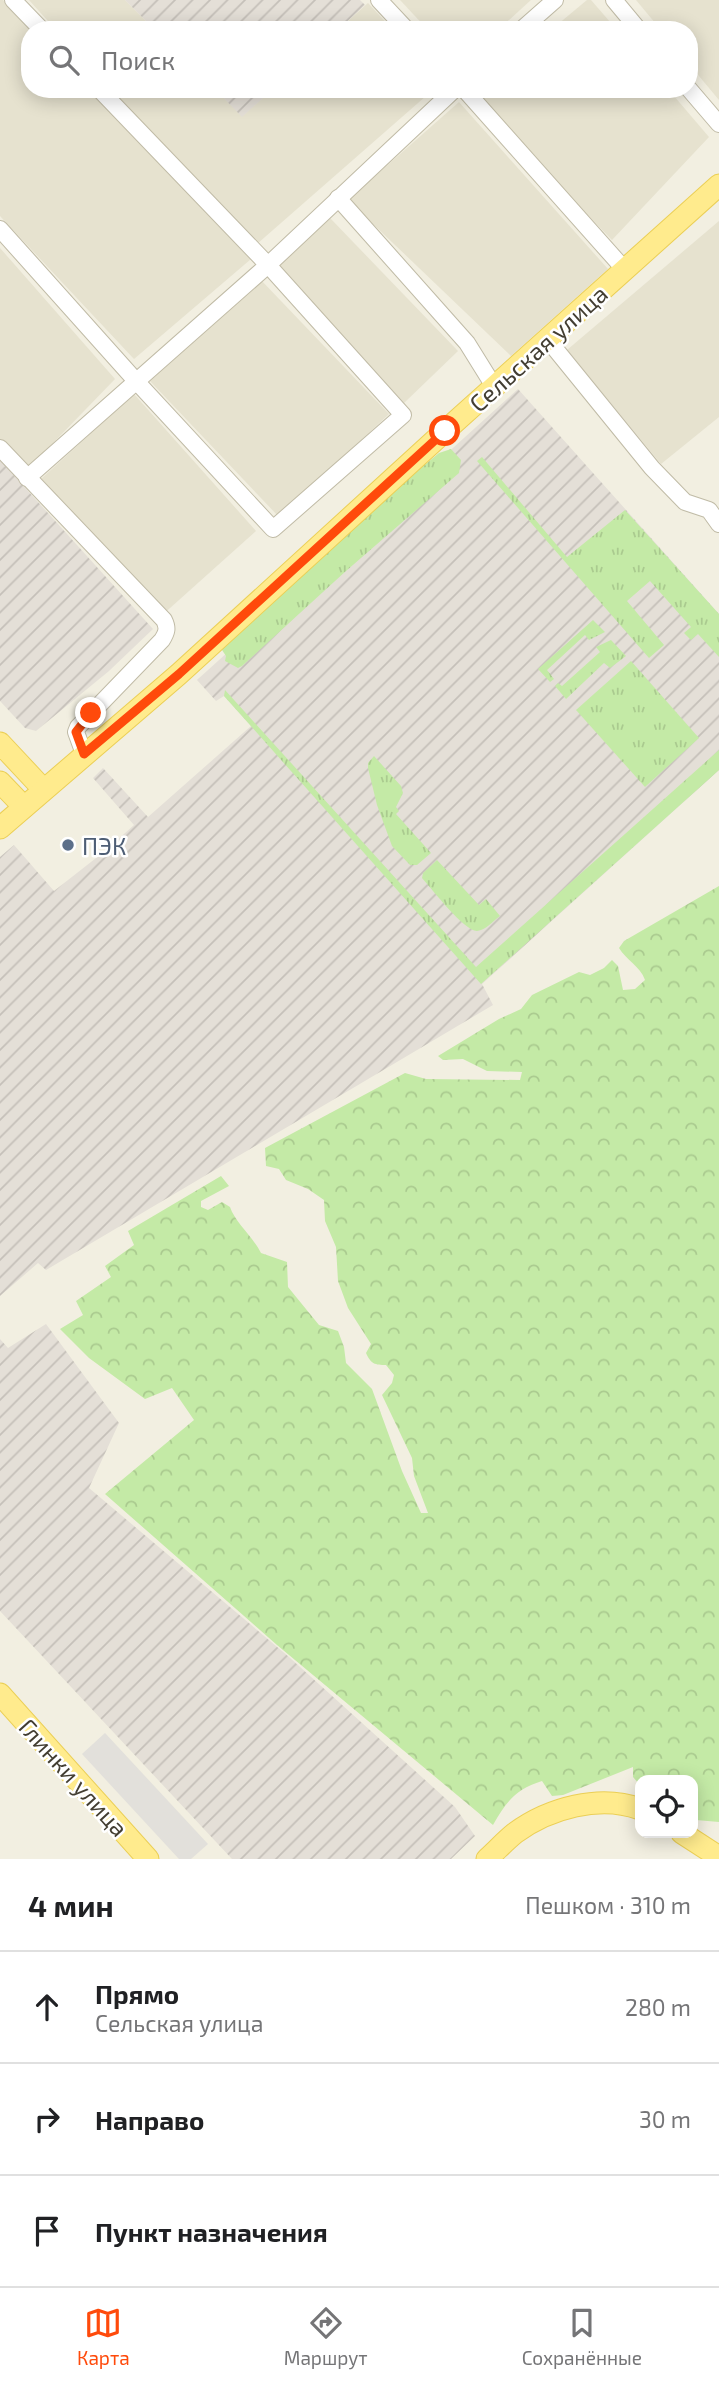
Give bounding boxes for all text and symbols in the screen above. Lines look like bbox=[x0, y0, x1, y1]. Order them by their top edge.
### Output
search box bbox=[21, 21, 698, 98]
icon: search bbox=[45, 41, 83, 79]
text: Поиск bbox=[101, 44, 175, 75]
street label: Сельская улица bbox=[463, 278, 614, 418]
route start bbox=[429, 415, 460, 446]
route end bbox=[75, 697, 106, 728]
place label: ПЭК bbox=[82, 831, 126, 860]
marker: ПЭК bbox=[60, 837, 76, 853]
street label: Глинки улица bbox=[13, 1712, 134, 1843]
map controls bbox=[635, 1775, 698, 1838]
button: locate bbox=[635, 1775, 698, 1838]
text: 4 мин bbox=[28, 1887, 114, 1923]
text: Пешком · 310 m bbox=[525, 1891, 691, 1919]
text: Прямо bbox=[95, 1978, 179, 2009]
icon: ahead bbox=[28, 1988, 66, 2026]
text: 280 m bbox=[625, 1993, 691, 2021]
text: Сельская улица bbox=[95, 2009, 263, 2037]
icon: right bbox=[28, 2100, 66, 2138]
text: Направо bbox=[95, 2104, 204, 2135]
text: 30 m bbox=[639, 2105, 691, 2133]
icon: arrive bbox=[28, 2212, 66, 2250]
text: Пункт назначения bbox=[95, 2216, 328, 2247]
tab: Карта bbox=[77, 2304, 130, 2369]
tab: Маршрут bbox=[284, 2304, 368, 2369]
tab: Сохранённые bbox=[522, 2304, 642, 2369]

